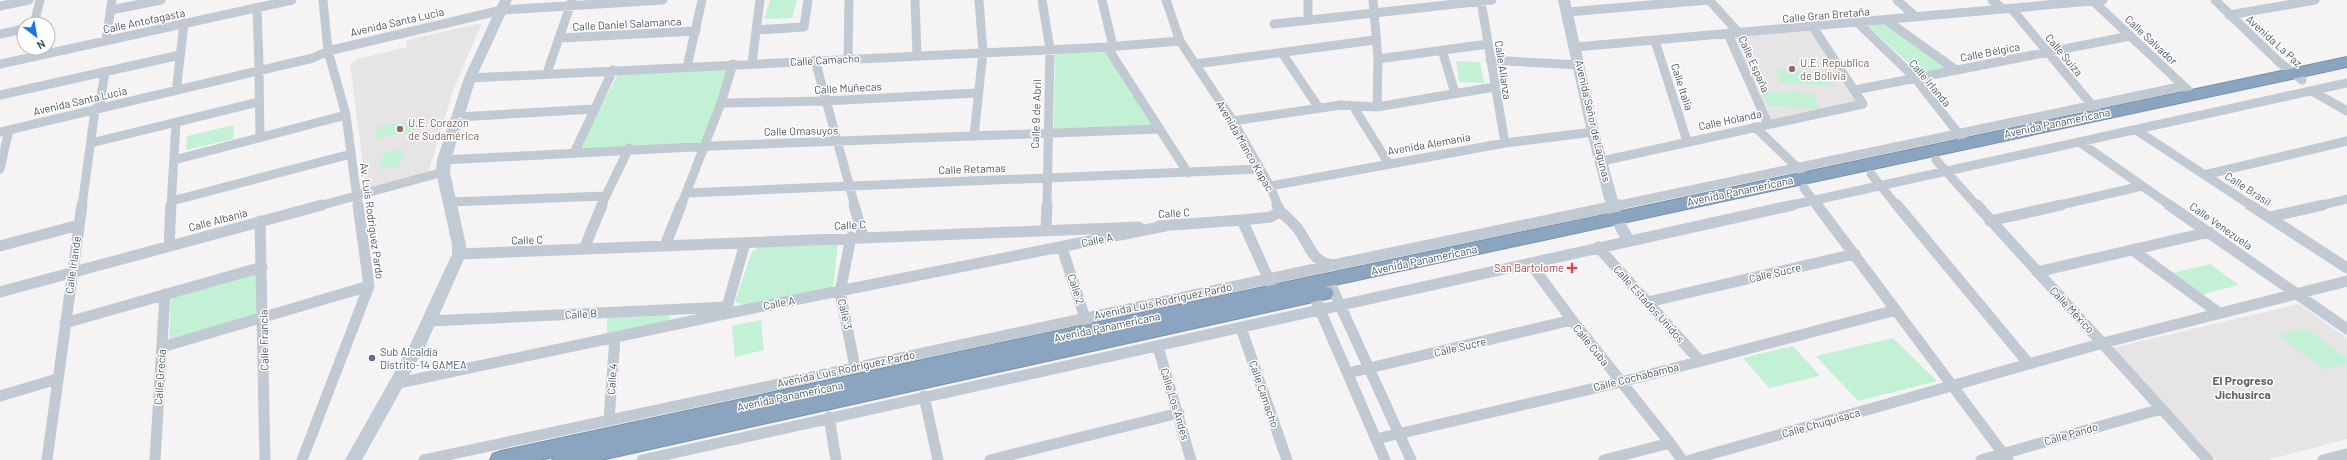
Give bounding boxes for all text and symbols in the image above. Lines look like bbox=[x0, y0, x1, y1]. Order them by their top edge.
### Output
street label: Avenida Santa Lucia bbox=[349, 4, 445, 39]
street label: Calle Gran Bretaña bbox=[1782, 4, 1870, 25]
street label: Calle Antofagasta bbox=[102, 5, 186, 36]
street label: Calle Salvador bbox=[2123, 12, 2180, 67]
street label: Avenida La Paz bbox=[2244, 12, 2305, 69]
street label: Calle Daniel Salamanca bbox=[572, 14, 682, 33]
north arrow bbox=[16, 16, 56, 56]
street label: Calle Suiza bbox=[2043, 31, 2086, 78]
street label: Calle España bbox=[1736, 33, 1773, 94]
text: N bbox=[35, 38, 48, 52]
street label: Calle Bélgica bbox=[1959, 39, 2021, 64]
street label: Calle Alianza bbox=[1492, 40, 1515, 100]
street label: Calle Camacho bbox=[790, 51, 860, 68]
place label: U.E. Republica de Bolivia bbox=[1800, 56, 1869, 82]
street label: Calle Irlanda bbox=[1907, 56, 1954, 109]
street label: Avenida Señor de Lagunas bbox=[1573, 59, 1614, 183]
street label: Calle Italia bbox=[1669, 62, 1696, 112]
marker: U.E. Republica de Bolivia bbox=[1787, 64, 1797, 74]
street label: Calle Muñecas bbox=[814, 79, 882, 96]
street label: Calle 9 de Abril bbox=[1028, 79, 1043, 149]
street label: Avenida Santa Lucia bbox=[32, 83, 128, 118]
street label: Avenida Manco Kapac bbox=[1214, 98, 1277, 194]
street label: Avenida Panamericana bbox=[2003, 105, 2111, 140]
street label: Calle Holanda bbox=[1697, 106, 1763, 133]
place label: U.E. Corazón de Sudamérica bbox=[408, 116, 479, 142]
street label: Calle Omasuyos bbox=[764, 123, 838, 138]
marker: U.E. Corazón de Sudamérica bbox=[395, 124, 405, 134]
street label: Avenida Alemania bbox=[1386, 130, 1471, 157]
street label: Calle Retamas bbox=[938, 161, 1006, 176]
street label: Av. Luis Rodriguez Pardo bbox=[358, 162, 387, 280]
street label: Calle Brasil bbox=[2223, 169, 2274, 208]
street label: Avenida Panamericana bbox=[1686, 173, 1794, 208]
street label: Calle Venezuela bbox=[2187, 199, 2255, 252]
street label: Calle Albania bbox=[187, 205, 249, 234]
street label: Calle C bbox=[1158, 205, 1190, 220]
street label: Calle C bbox=[834, 217, 866, 232]
street label: Calle A bbox=[1080, 230, 1114, 249]
street label: Calle C bbox=[511, 232, 543, 247]
street label: Calle Irlande bbox=[62, 235, 83, 295]
street label: Avenida Panamericana bbox=[1370, 242, 1478, 277]
street label: Calle Sucre bbox=[1748, 260, 1802, 285]
place label: San Bartolome bbox=[1494, 261, 1564, 274]
street label: Calle Estados Unidos bbox=[1611, 262, 1688, 345]
marker: San Bartolome bbox=[1567, 263, 1577, 273]
street label: Calle 2 bbox=[1065, 272, 1088, 306]
street label: Avenida Luis Rodriguez Pardo bbox=[1093, 280, 1233, 321]
street label: Calle México bbox=[2048, 284, 2097, 336]
street label: Calle A bbox=[762, 293, 796, 312]
street label: Calle 3 bbox=[836, 297, 855, 330]
street label: Calle B bbox=[565, 306, 598, 321]
street label: Calle Francia bbox=[256, 309, 271, 371]
street label: Avenida Panamericana bbox=[1053, 309, 1161, 344]
street label: Calle Cuba bbox=[1571, 321, 1612, 368]
street label: Calle Sucre bbox=[1433, 334, 1487, 359]
place label: Sub Alcaldía Distrito-14 GAMEA bbox=[380, 345, 467, 371]
street label: Avenida Luis Rodriguez Pardo bbox=[776, 348, 916, 389]
street label: Calle Grecia bbox=[151, 349, 168, 405]
marker: Sub Alcaldía Distrito-14 GAMEA bbox=[367, 353, 377, 363]
street label: Calle Camacho bbox=[1247, 359, 1282, 429]
street label: Calle Cochabamba bbox=[1592, 360, 1680, 393]
street label: Calle 4 bbox=[604, 363, 619, 395]
street label: Calle Los Andes bbox=[1158, 366, 1193, 441]
district label: El Progreso Jichusirca bbox=[2213, 373, 2274, 401]
street label: Avenida Panamericana bbox=[736, 378, 844, 413]
street label: Calle Chuquisaca bbox=[1780, 405, 1862, 440]
street label: Calle Pando bbox=[2042, 420, 2099, 447]

